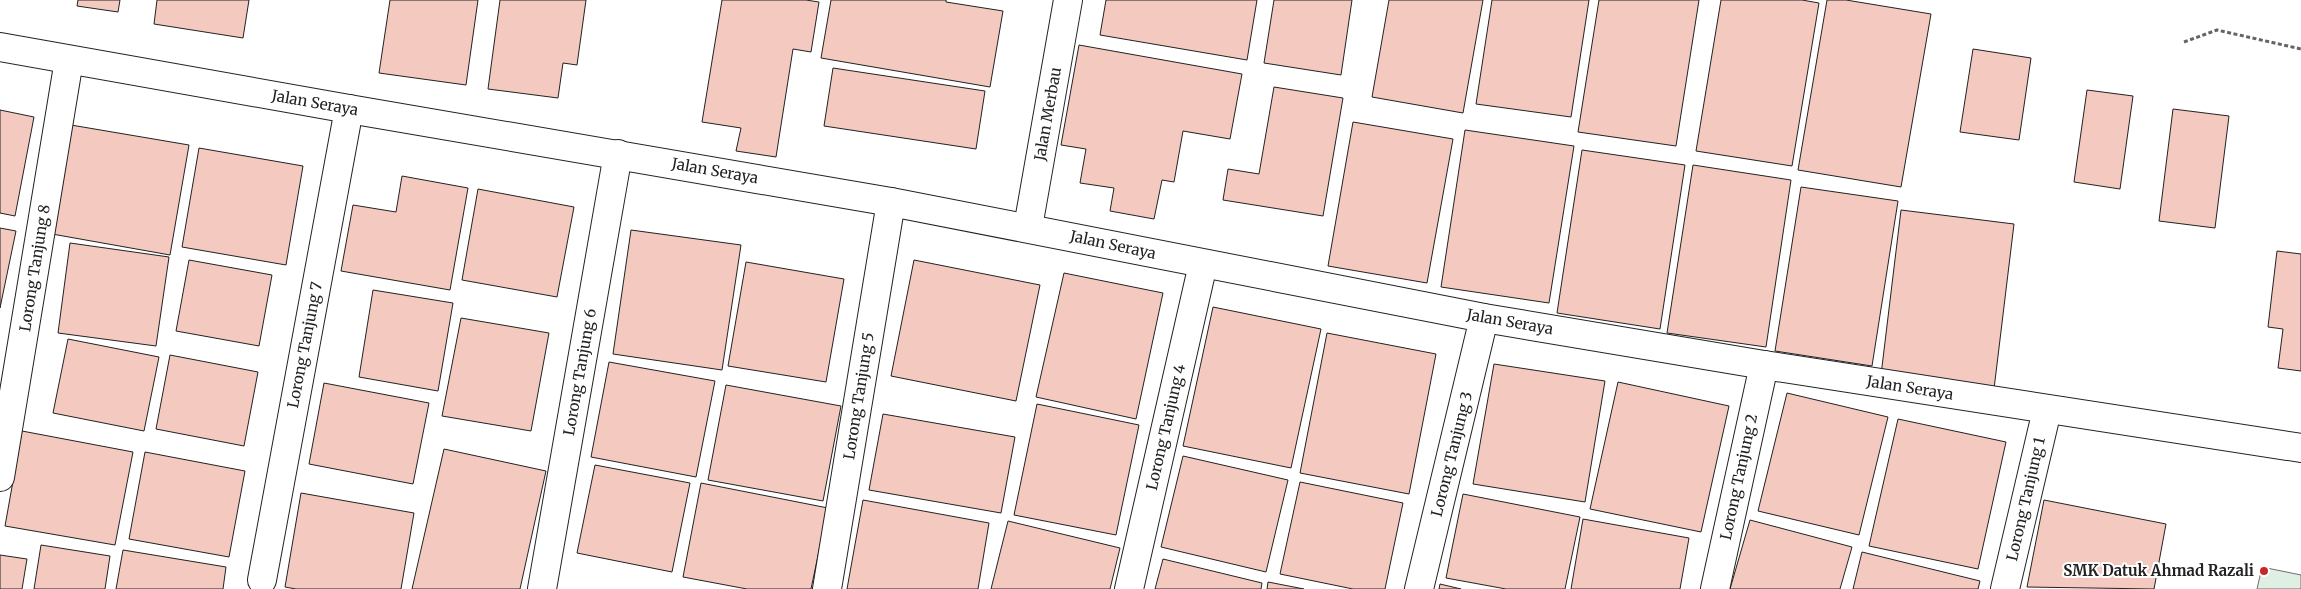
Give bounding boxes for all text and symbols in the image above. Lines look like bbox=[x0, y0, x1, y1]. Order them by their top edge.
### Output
street label: Jalan Merbau bbox=[1030, 66, 1065, 163]
street label: Jalan Seraya bbox=[269, 85, 360, 119]
street label: Jalan Seraya bbox=[669, 153, 760, 187]
street label: Lorong Tanjung 8 bbox=[15, 203, 54, 333]
street label: Jalan Seraya bbox=[1067, 226, 1158, 263]
street label: Lorong Tanjung 7 bbox=[283, 280, 326, 410]
street label: Jalan Seraya bbox=[1464, 304, 1555, 338]
street label: Lorong Tanjung 6 bbox=[559, 307, 600, 437]
street label: Lorong Tanjung 5 bbox=[839, 331, 878, 461]
street label: Lorong Tanjung 4 bbox=[1142, 362, 1189, 492]
street label: Jalan Seraya bbox=[1864, 371, 1955, 404]
street label: Lorong Tanjung 3 bbox=[1427, 389, 1476, 518]
street label: Lorong Tanjung 2 bbox=[1716, 412, 1761, 542]
street label: Lorong Tanjung 1 bbox=[2002, 435, 2049, 563]
place label: SMK Datuk Ahmad Razali bbox=[2063, 561, 2254, 580]
marker: SMK Datuk Ahmad Razali bbox=[2258, 565, 2270, 577]

